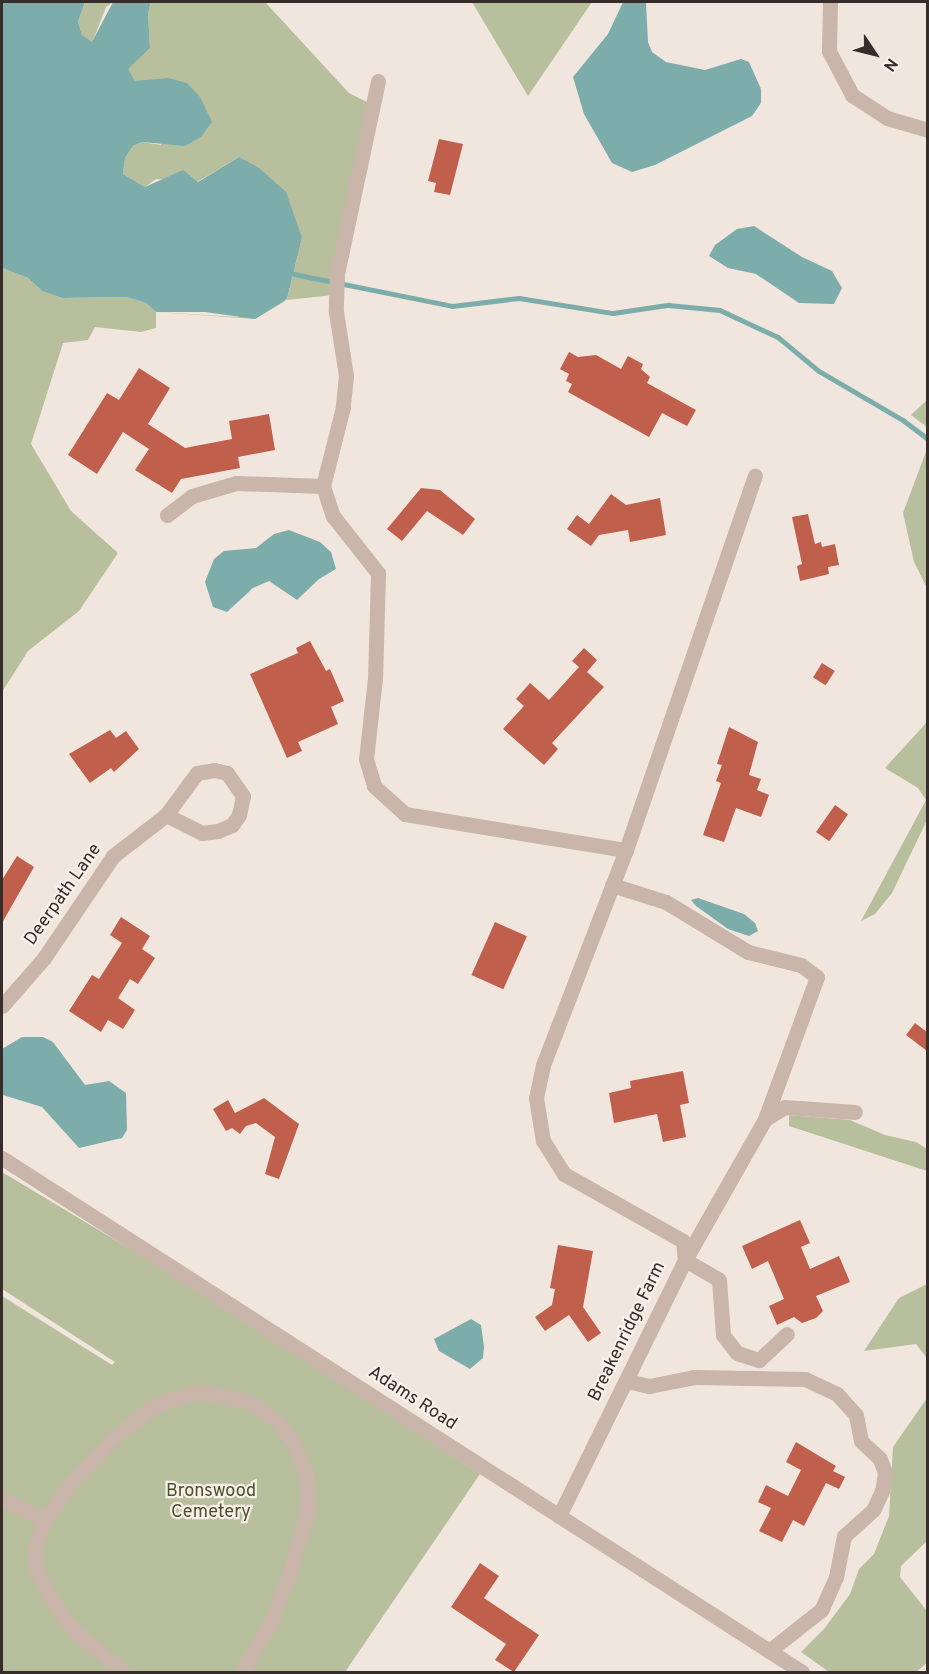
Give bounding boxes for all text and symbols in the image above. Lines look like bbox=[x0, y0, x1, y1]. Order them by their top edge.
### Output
north arrow bbox=[845, 24, 905, 84]
text: N bbox=[878, 54, 901, 75]
street label: Deerpath Lane bbox=[21, 840, 107, 950]
street label: Breakenridge Farm bbox=[585, 1259, 671, 1405]
street label: Adams Road bbox=[364, 1362, 460, 1436]
park label: Bronswood Cemetery bbox=[166, 1482, 256, 1524]

